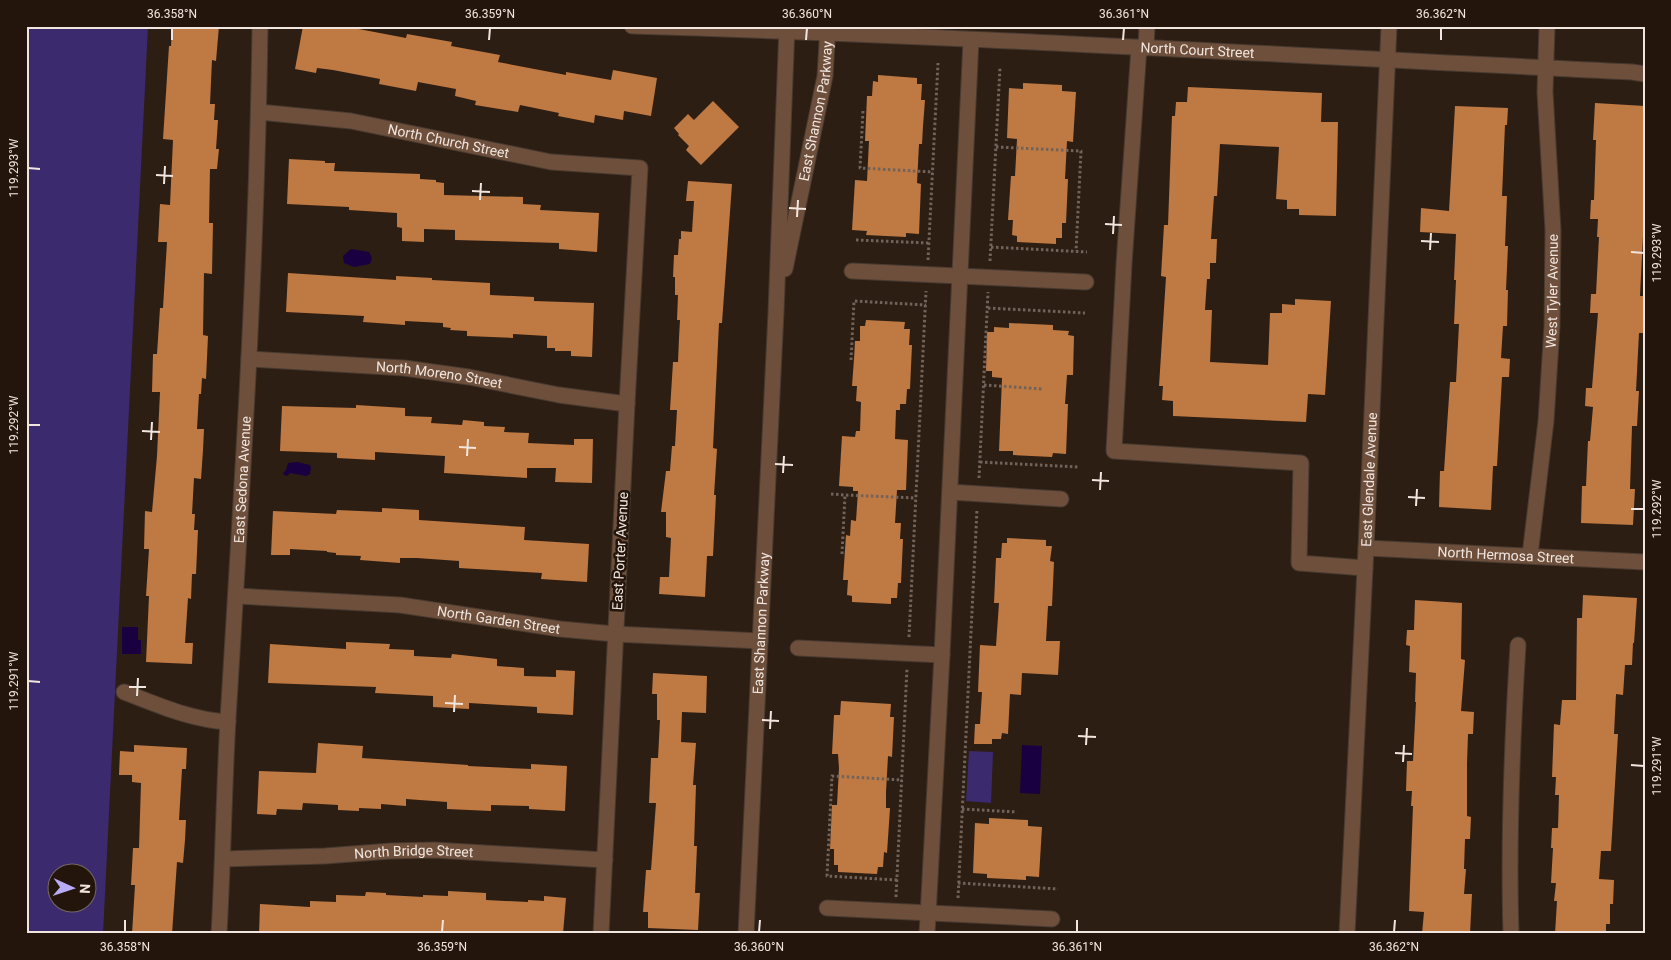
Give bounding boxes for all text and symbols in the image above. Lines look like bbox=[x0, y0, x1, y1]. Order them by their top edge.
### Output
text: 36.358°N bbox=[147, 7, 197, 21]
text: 36.359°N bbox=[465, 7, 515, 21]
text: 36.360°N bbox=[782, 7, 832, 21]
text: 36.361°N bbox=[1099, 7, 1149, 21]
text: 36.362°N bbox=[1416, 7, 1466, 21]
street label: North Court Street bbox=[1140, 39, 1255, 61]
street label: East Shannon Parkway bbox=[795, 40, 835, 183]
street label: North Church Street bbox=[386, 121, 511, 161]
text: 119.293°W bbox=[7, 138, 21, 197]
text: 119.293°W bbox=[1650, 223, 1664, 282]
street label: West Tyler Avenue bbox=[1543, 234, 1561, 349]
street label: North Moreno Street bbox=[376, 358, 504, 392]
text: 119.292°W bbox=[7, 395, 21, 454]
street label: East Glendale Avenue bbox=[1358, 412, 1380, 547]
street label: East Sedona Avenue bbox=[231, 416, 254, 544]
text: 119.292°W bbox=[1650, 479, 1664, 538]
street label: East Porter Avenue bbox=[609, 491, 631, 611]
street label: North Hermosa Street bbox=[1437, 544, 1575, 566]
street label: East Shannon Parkway bbox=[750, 552, 772, 695]
street label: North Garden Street bbox=[436, 603, 562, 637]
text: 119.291°W bbox=[7, 651, 21, 710]
text: 119.291°W bbox=[1650, 736, 1664, 795]
street label: North Bridge Street bbox=[354, 842, 474, 862]
north arrow bbox=[48, 862, 98, 912]
text: N bbox=[77, 883, 93, 894]
text: 36.358°N bbox=[100, 940, 150, 954]
text: 36.359°N bbox=[417, 940, 467, 954]
text: 36.360°N bbox=[734, 940, 784, 954]
text: 36.361°N bbox=[1052, 940, 1102, 954]
text: 36.362°N bbox=[1369, 940, 1419, 954]

